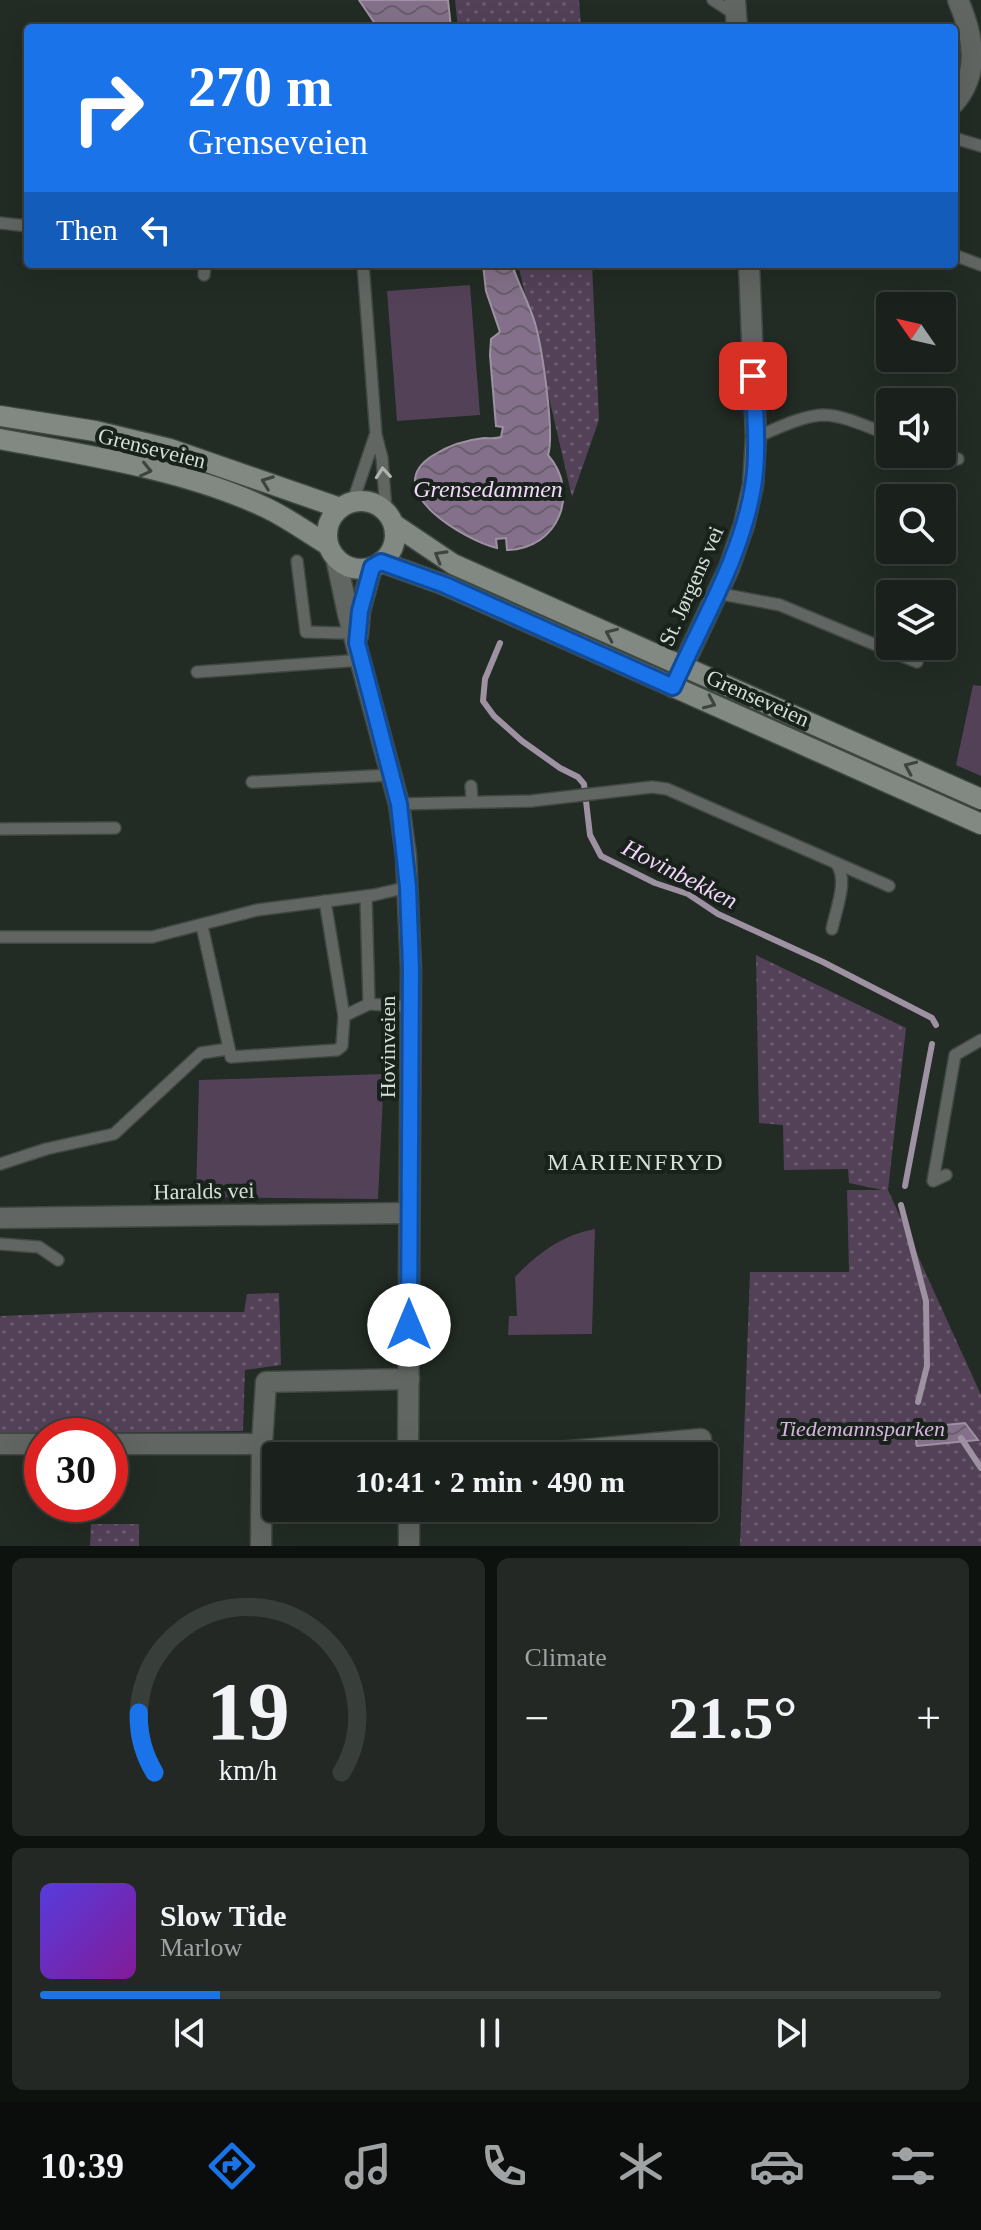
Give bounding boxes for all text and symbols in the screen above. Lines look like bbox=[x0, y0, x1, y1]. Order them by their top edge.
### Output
icon: right bbox=[56, 56, 160, 160]
text: 270 m bbox=[188, 56, 333, 118]
text: Grenseveien bbox=[188, 122, 368, 162]
icon: left bbox=[134, 208, 178, 252]
text: Then bbox=[56, 213, 118, 246]
north arrow bbox=[876, 292, 956, 372]
map controls bbox=[876, 292, 956, 660]
pin bbox=[719, 342, 787, 410]
icon: arrive bbox=[731, 354, 775, 398]
button: sound bbox=[876, 388, 956, 468]
street label: Grenseveien bbox=[96, 423, 208, 473]
one-way arrow bbox=[139, 460, 152, 477]
one-way arrow bbox=[375, 466, 392, 479]
one-way arrow bbox=[261, 475, 275, 491]
water label: Grensedammen bbox=[413, 476, 563, 502]
button: search bbox=[876, 484, 956, 564]
street label: St. Jørgens vei bbox=[653, 522, 729, 650]
one-way arrow bbox=[434, 550, 449, 566]
button: layers bbox=[876, 580, 956, 660]
one-way arrow bbox=[605, 628, 619, 644]
street label: Grenseveien bbox=[703, 664, 813, 732]
one-way arrow bbox=[702, 694, 716, 710]
one-way arrow bbox=[904, 761, 918, 777]
water label: Hovinbekken bbox=[617, 834, 742, 914]
street label: Hovinveien bbox=[375, 996, 400, 1098]
district label: MARIENFRYD bbox=[547, 1149, 725, 1175]
street label: Haralds vei bbox=[153, 1178, 255, 1204]
position arrow bbox=[367, 1283, 451, 1367]
park label: Tiedemannsparken bbox=[779, 1416, 945, 1441]
speed limit sign: 30 bbox=[24, 1418, 128, 1522]
text: 10:41 · 2 min · 490 m bbox=[355, 1465, 625, 1498]
text: Climate bbox=[525, 1643, 607, 1672]
text: 19 bbox=[207, 1665, 290, 1757]
text: 21.5° bbox=[668, 1685, 797, 1751]
text: − bbox=[525, 1694, 549, 1743]
text: + bbox=[916, 1694, 941, 1743]
text: km/h bbox=[219, 1755, 278, 1786]
text: Slow Tide bbox=[160, 1899, 286, 1932]
text: Marlow bbox=[160, 1933, 242, 1962]
icon: previous bbox=[168, 2011, 212, 2055]
icon: pause bbox=[468, 2011, 512, 2055]
icon: next bbox=[769, 2011, 813, 2055]
icon: directions bbox=[204, 2138, 260, 2194]
icon: music bbox=[340, 2138, 396, 2194]
icon: phone bbox=[476, 2138, 532, 2194]
icon: climate bbox=[613, 2138, 669, 2194]
icon: car bbox=[749, 2138, 805, 2194]
icon: filters bbox=[885, 2138, 941, 2194]
text: 10:39 bbox=[40, 2146, 124, 2186]

